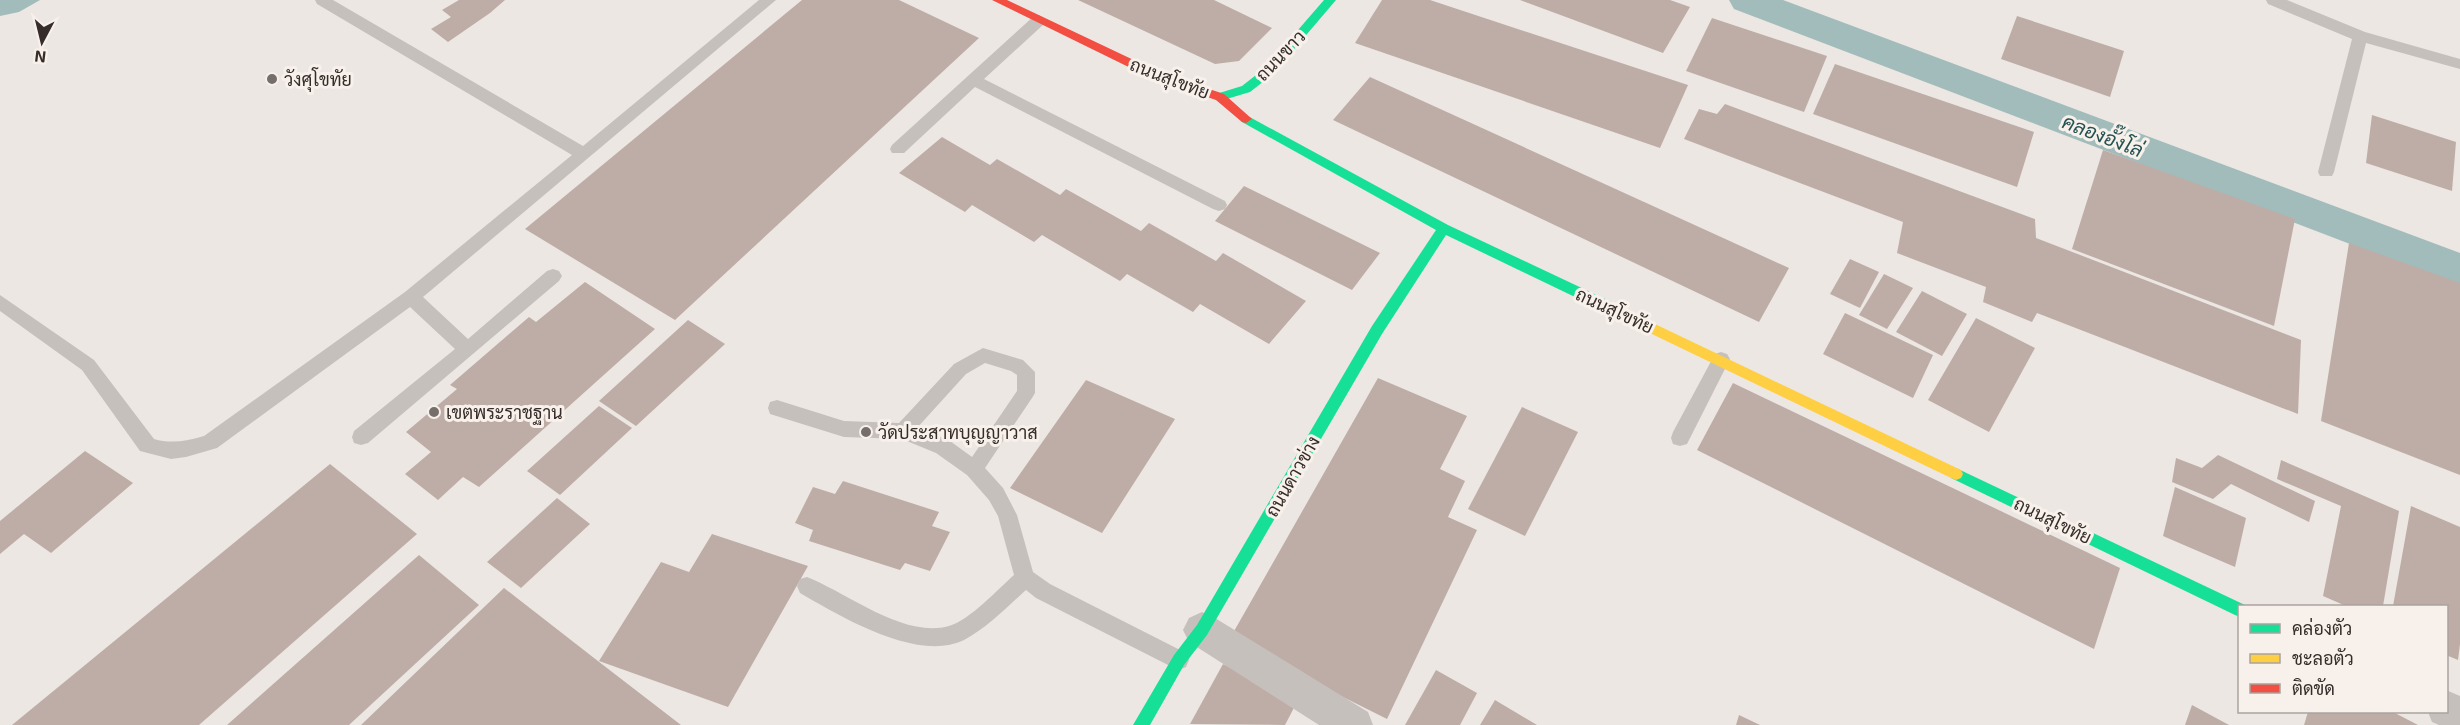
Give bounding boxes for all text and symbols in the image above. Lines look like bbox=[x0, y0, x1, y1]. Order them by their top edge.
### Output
north arrow bbox=[12, 12, 72, 72]
street label: ถนนขาว bbox=[1251, 25, 1309, 85]
text: N bbox=[33, 47, 47, 68]
street label: ถนนสุโขทัย bbox=[1126, 52, 1213, 105]
place label: วังศุโขทัย bbox=[284, 67, 352, 92]
marker: วังศุโขทัย bbox=[265, 72, 279, 86]
water label: คลองอั๊งโล่ bbox=[2059, 105, 2149, 162]
street label: ถนนสุโขทัย bbox=[1572, 281, 1658, 339]
place label: เขตพระราชฐาน bbox=[446, 401, 563, 425]
marker: เขตพระราชฐาน bbox=[427, 405, 441, 419]
place label: วัดประสาทบุญญาวาส bbox=[878, 421, 1038, 445]
marker: วัดประสาทบุญญาวาส bbox=[859, 425, 873, 439]
street label: ถนนดาวข่าง bbox=[1260, 432, 1324, 520]
street label: ถนนสุโขทัย bbox=[2010, 491, 2096, 550]
legend bbox=[2238, 605, 2448, 713]
text: คล่องตัว bbox=[2292, 617, 2352, 639]
text: ชะลอตัว bbox=[2292, 647, 2354, 669]
text: ติดขัด bbox=[2292, 677, 2335, 699]

